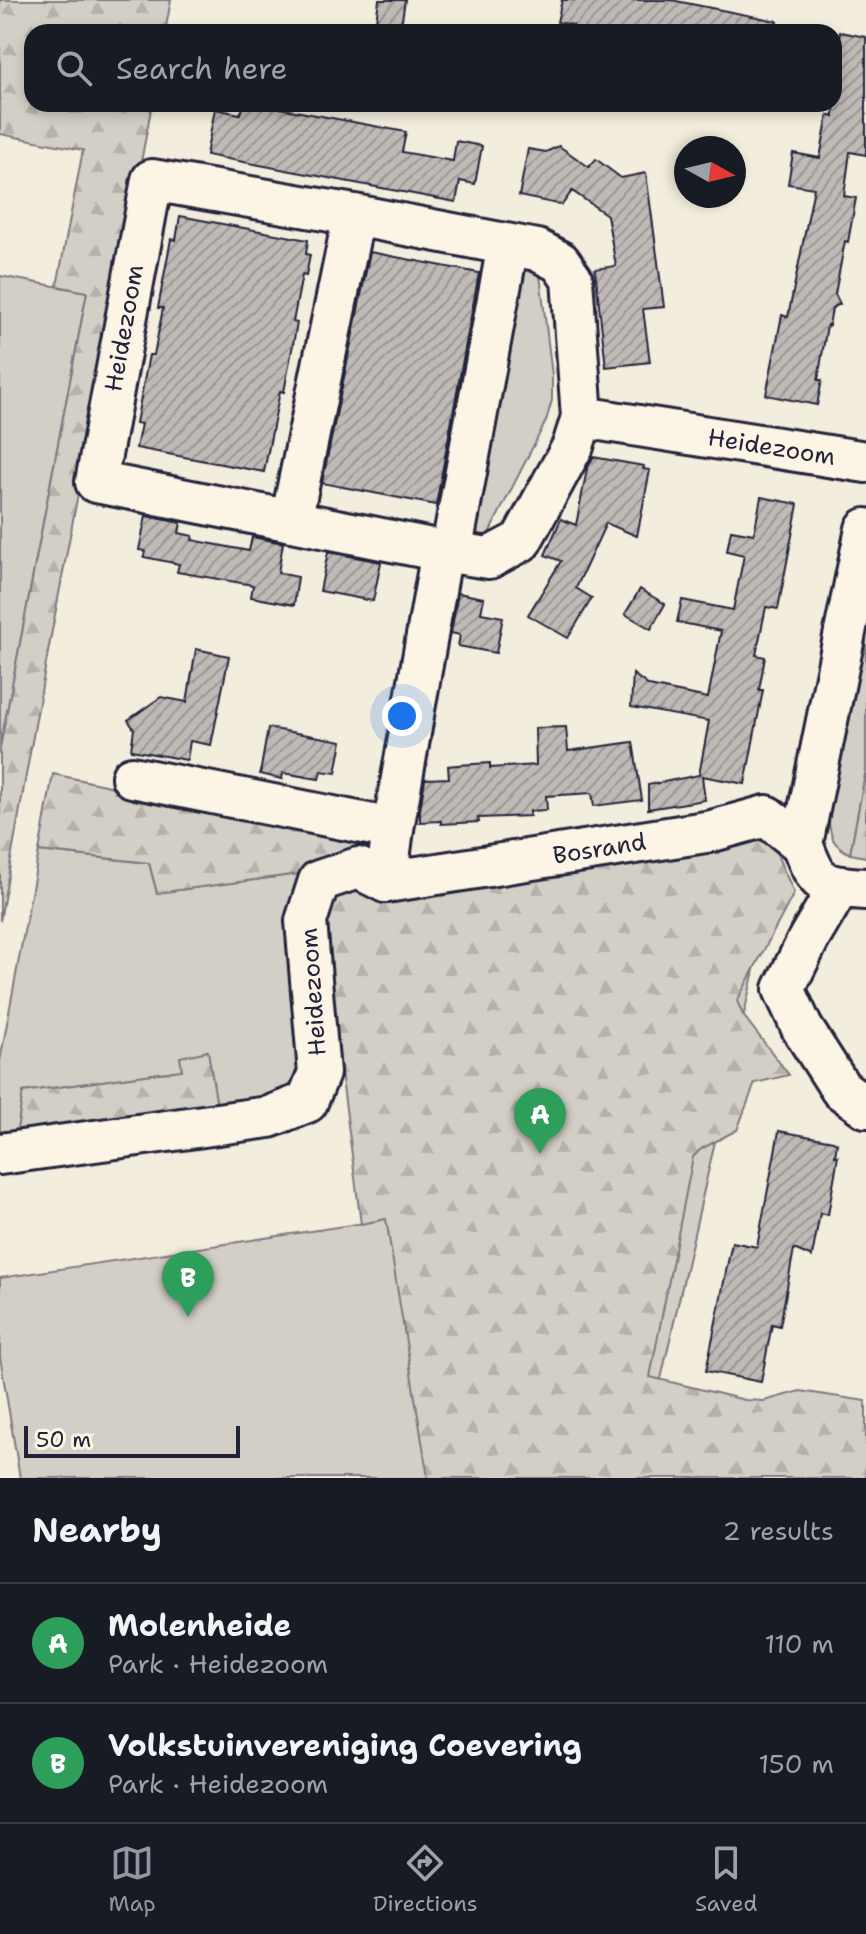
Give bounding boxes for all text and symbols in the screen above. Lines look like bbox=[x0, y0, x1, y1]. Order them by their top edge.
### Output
search box bbox=[24, 24, 842, 112]
icon: search bbox=[52, 46, 96, 90]
text: Search here bbox=[116, 48, 287, 89]
north arrow bbox=[674, 136, 746, 208]
street label: Heidezoom bbox=[97, 262, 151, 394]
street label: Heidezoom bbox=[706, 421, 838, 473]
your location bbox=[382, 696, 422, 736]
street label: Bosrand bbox=[550, 826, 648, 872]
street label: Heidezoom bbox=[293, 927, 333, 1057]
pin: A bbox=[514, 1088, 566, 1154]
pin: B bbox=[162, 1251, 214, 1317]
scale bar bbox=[24, 1422, 240, 1458]
text: 50 m bbox=[36, 1425, 91, 1454]
text: Nearby bbox=[32, 1507, 162, 1553]
text: 2 results bbox=[722, 1513, 834, 1548]
text: Molenheide bbox=[108, 1605, 292, 1646]
text: A bbox=[48, 1626, 68, 1661]
text: 110 m bbox=[764, 1626, 834, 1661]
text: Park · Heidezoom bbox=[108, 1646, 328, 1681]
text: Volkstuinvereniging Coevering bbox=[108, 1725, 582, 1766]
text: B bbox=[50, 1746, 66, 1781]
text: 150 m bbox=[758, 1746, 834, 1781]
text: Park · Heidezoom bbox=[108, 1766, 328, 1801]
tab: Map bbox=[109, 1841, 156, 1918]
tab: Directions bbox=[373, 1841, 478, 1918]
tab: Saved bbox=[695, 1841, 757, 1918]

